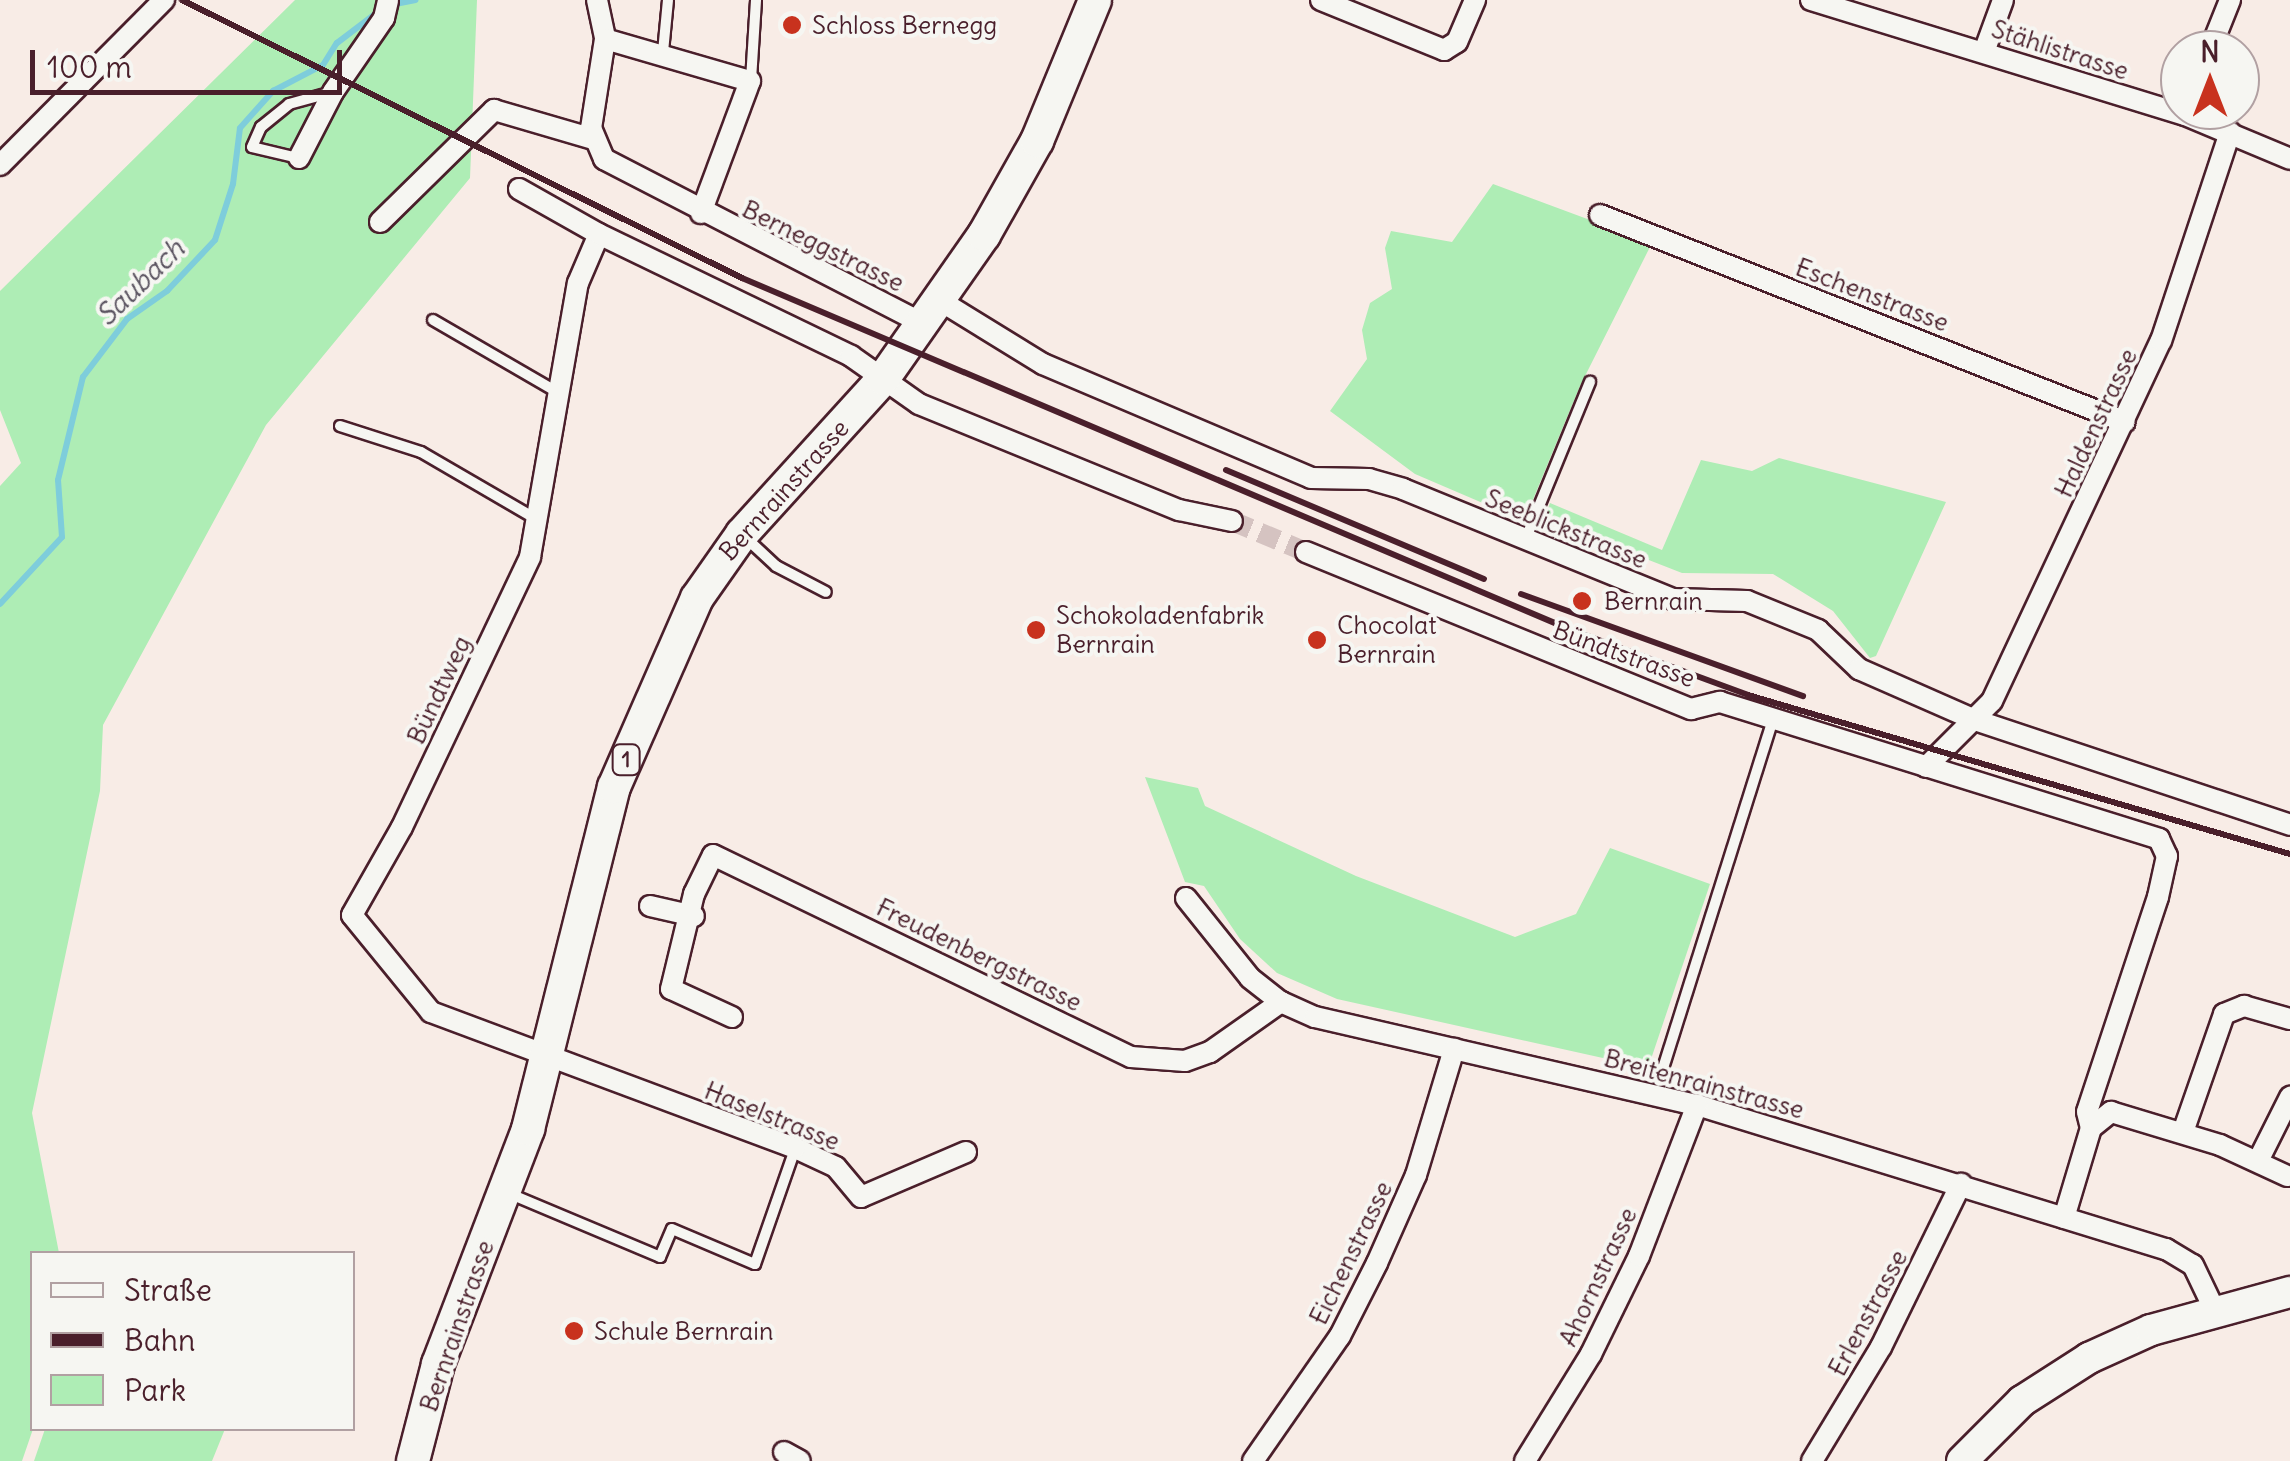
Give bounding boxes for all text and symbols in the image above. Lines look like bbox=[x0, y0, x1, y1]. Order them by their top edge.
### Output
place label: Schloss Bernegg bbox=[812, 10, 997, 40]
marker: Schloss Bernegg bbox=[781, 14, 803, 36]
street label: Stählistrasse bbox=[1988, 14, 2132, 86]
scale bar bbox=[35, 30, 348, 92]
north arrow bbox=[2160, 30, 2260, 130]
text: N bbox=[2200, 34, 2220, 70]
text: 100 m bbox=[47, 48, 132, 86]
street label: Berneggstrasse bbox=[737, 194, 909, 298]
water label: Saubach bbox=[89, 232, 191, 332]
street label: Eschenstrasse bbox=[1791, 252, 1953, 338]
street label: Haldenstrasse bbox=[2048, 344, 2144, 502]
street label: Bernrainstrasse bbox=[713, 413, 855, 567]
street label: Seeblickstrasse bbox=[1481, 483, 1651, 575]
place label: Bernrain bbox=[1604, 586, 1703, 616]
marker: Bernrain bbox=[1569, 588, 1595, 614]
place label: Schokoladenfabrik Bernrain bbox=[1056, 601, 1264, 660]
place label: Chocolat Bernrain bbox=[1337, 611, 1437, 670]
street label: Bündtstrasse bbox=[1549, 614, 1699, 694]
marker: Schokoladenfabrik Bernrain bbox=[1025, 619, 1047, 641]
marker: Chocolat Bernrain bbox=[1306, 629, 1328, 651]
street label: Bündtweg bbox=[401, 631, 477, 749]
road number: 1 bbox=[611, 743, 641, 777]
street label: Freudenbergstrasse bbox=[872, 892, 1086, 1018]
street label: Breitenrainstrasse bbox=[1601, 1043, 1807, 1125]
street label: Haselstrasse bbox=[700, 1075, 844, 1157]
street label: Eichenstrasse bbox=[1303, 1176, 1399, 1330]
street label: Ahornstrasse bbox=[1553, 1203, 1643, 1351]
street label: Bernrainstrasse bbox=[414, 1236, 500, 1416]
street label: Erlenstrasse bbox=[1822, 1245, 1914, 1381]
legend bbox=[30, 1251, 355, 1431]
text: Straße bbox=[124, 1271, 212, 1309]
place label: Schule Bernrain bbox=[594, 1316, 773, 1346]
marker: Schule Bernrain bbox=[563, 1320, 585, 1342]
text: Bahn bbox=[124, 1321, 195, 1359]
text: Park bbox=[124, 1371, 186, 1409]

